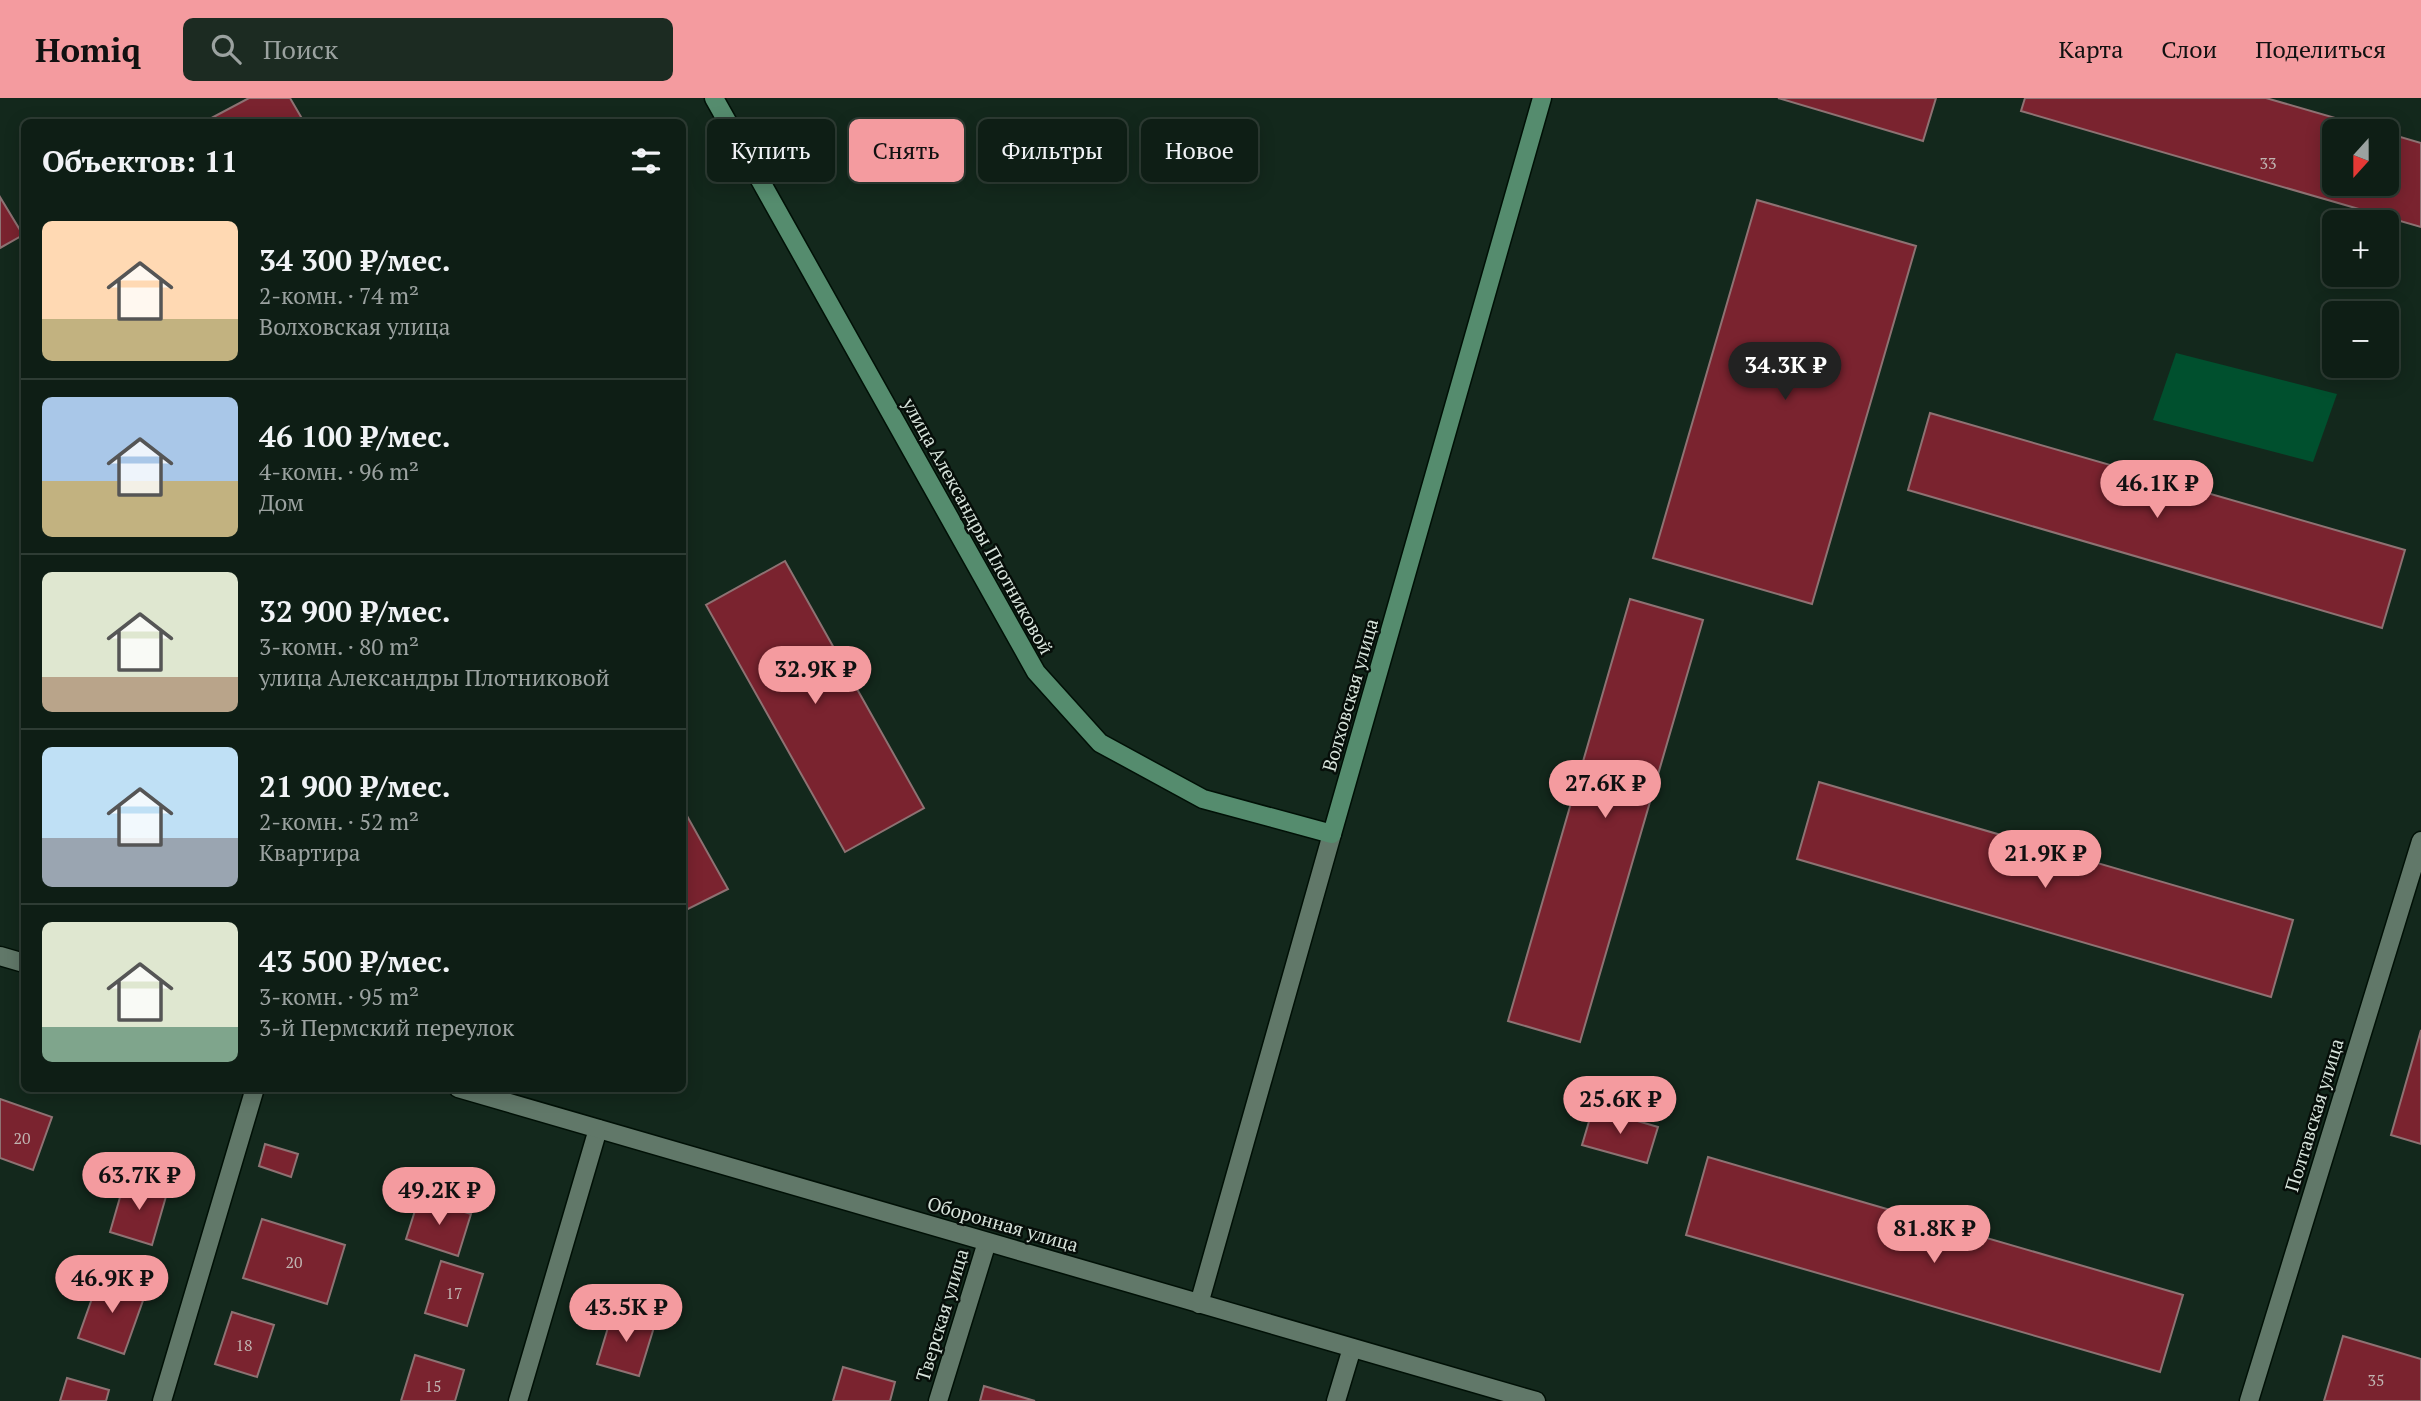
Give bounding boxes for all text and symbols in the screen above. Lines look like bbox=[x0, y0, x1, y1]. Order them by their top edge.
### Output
search box bbox=[183, 18, 673, 81]
text: Homiq bbox=[35, 28, 141, 71]
icon: search bbox=[207, 30, 245, 68]
text: Поиск bbox=[263, 32, 338, 66]
text: Карта bbox=[2058, 33, 2123, 65]
text: Слои bbox=[2161, 33, 2217, 65]
text: Поделиться bbox=[2255, 33, 2386, 65]
chip: Купить bbox=[707, 119, 835, 182]
chip: Снять bbox=[849, 119, 964, 182]
chip: Фильтры bbox=[978, 119, 1127, 182]
chip: Новое bbox=[1141, 119, 1258, 182]
north arrow bbox=[2322, 119, 2399, 196]
map controls bbox=[2322, 119, 2399, 378]
text: Объектов: 11 bbox=[42, 141, 238, 181]
icon: filters bbox=[627, 142, 665, 180]
house number: 33 bbox=[2259, 152, 2277, 174]
button: + bbox=[2322, 210, 2399, 287]
text: 34 300 ₽/мес. bbox=[259, 240, 451, 280]
icon: home bbox=[98, 249, 182, 333]
text: 2-комн. · 74 m² bbox=[259, 280, 419, 311]
button: − bbox=[2322, 301, 2399, 378]
text: Волховская улица bbox=[259, 311, 450, 342]
pin: 34.3K ₽ bbox=[1720, 342, 1850, 402]
text: 34.3K ₽ bbox=[1744, 349, 1826, 380]
street label: улица Александры Плотниковой bbox=[897, 392, 1060, 658]
text: 46 100 ₽/мес. bbox=[259, 416, 451, 456]
icon: home bbox=[98, 425, 182, 509]
text: 4-комн. · 96 m² bbox=[259, 456, 419, 487]
pin: 46.1K ₽ bbox=[2092, 460, 2222, 520]
text: 46.1K ₽ bbox=[2116, 467, 2198, 498]
text: Дом bbox=[259, 487, 304, 518]
text: 32 900 ₽/мес. bbox=[259, 591, 451, 631]
icon: home bbox=[98, 600, 182, 684]
street label: Волховская улица bbox=[1316, 615, 1383, 774]
text: 3-комн. · 80 m² bbox=[259, 631, 419, 662]
pin: 32.9K ₽ bbox=[750, 646, 880, 706]
text: 32.9K ₽ bbox=[774, 653, 856, 684]
text: улица Александры Плотниковой bbox=[259, 662, 610, 693]
pin: 27.6K ₽ bbox=[1540, 760, 1670, 820]
text: 21 900 ₽/мес. bbox=[259, 766, 451, 806]
text: 27.6K ₽ bbox=[1565, 767, 1645, 798]
icon: home bbox=[98, 775, 182, 859]
text: 2-комн. · 52 m² bbox=[259, 806, 419, 837]
pin: 21.9K ₽ bbox=[1980, 830, 2110, 890]
text: Квартира bbox=[259, 837, 360, 868]
text: 21.9K ₽ bbox=[2004, 837, 2086, 868]
text: 43 500 ₽/мес. bbox=[259, 941, 451, 981]
icon: home bbox=[98, 950, 182, 1034]
text: 3-комн. · 95 m² bbox=[259, 981, 419, 1012]
text: 3-й Пермский переулок bbox=[259, 1012, 514, 1043]
street label: Полтавская улица bbox=[2278, 1035, 2349, 1194]
pin: 25.6K ₽ bbox=[1555, 1076, 1685, 1136]
text: 25.6K ₽ bbox=[1579, 1083, 1661, 1114]
house number: 20 bbox=[13, 1127, 31, 1149]
pin: 63.7K ₽ bbox=[74, 1152, 204, 1212]
text: 63.7K ₽ bbox=[98, 1159, 180, 1190]
pin: 49.2K ₽ bbox=[374, 1168, 504, 1227]
text: 49.2K ₽ bbox=[398, 1174, 480, 1205]
street label: Оборонная улица bbox=[925, 1190, 1082, 1257]
pin: 81.8K ₽ bbox=[1869, 1206, 1999, 1265]
text: 81.8K ₽ bbox=[1893, 1212, 1975, 1243]
street label: Тверская улица bbox=[909, 1245, 974, 1384]
house number: 20 bbox=[285, 1251, 303, 1273]
pin: 46.9K ₽ bbox=[47, 1256, 177, 1315]
text: 46.9K ₽ bbox=[71, 1262, 153, 1293]
house number: 17 bbox=[445, 1282, 463, 1304]
pin: 43.5K ₽ bbox=[561, 1284, 691, 1344]
text: 43.5K ₽ bbox=[585, 1291, 667, 1322]
house number: 18 bbox=[235, 1334, 253, 1356]
house number: 35 bbox=[2367, 1369, 2385, 1391]
house number: 15 bbox=[424, 1375, 442, 1397]

